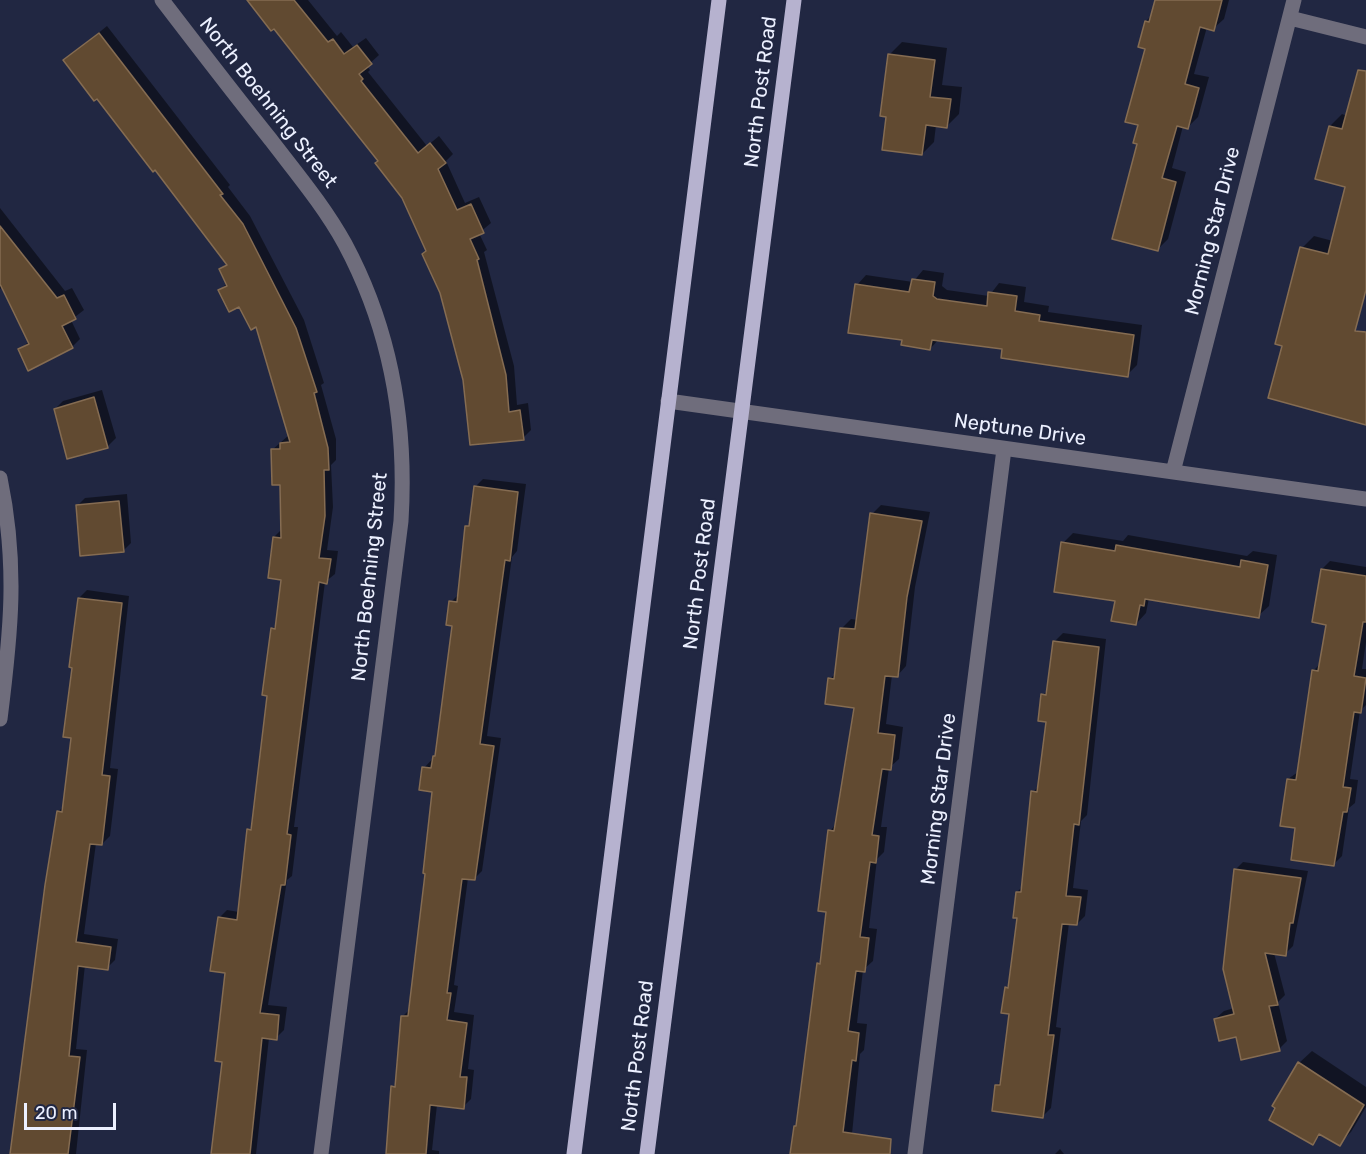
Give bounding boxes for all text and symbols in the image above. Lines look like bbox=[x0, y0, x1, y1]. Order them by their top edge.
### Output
street label: North Boehning Street bbox=[194, 13, 342, 193]
street label: North Post Road bbox=[740, 15, 782, 169]
street label: Morning Star Drive bbox=[1180, 144, 1246, 318]
street label: Neptune Drive bbox=[952, 409, 1088, 451]
street label: North Boehning Street bbox=[347, 471, 393, 683]
street label: North Post Road bbox=[679, 497, 721, 651]
street label: Morning Star Drive bbox=[917, 712, 961, 886]
street label: North Post Road bbox=[617, 979, 659, 1133]
scale bar bbox=[27, 1091, 118, 1129]
text: 20 m bbox=[35, 1102, 77, 1124]

